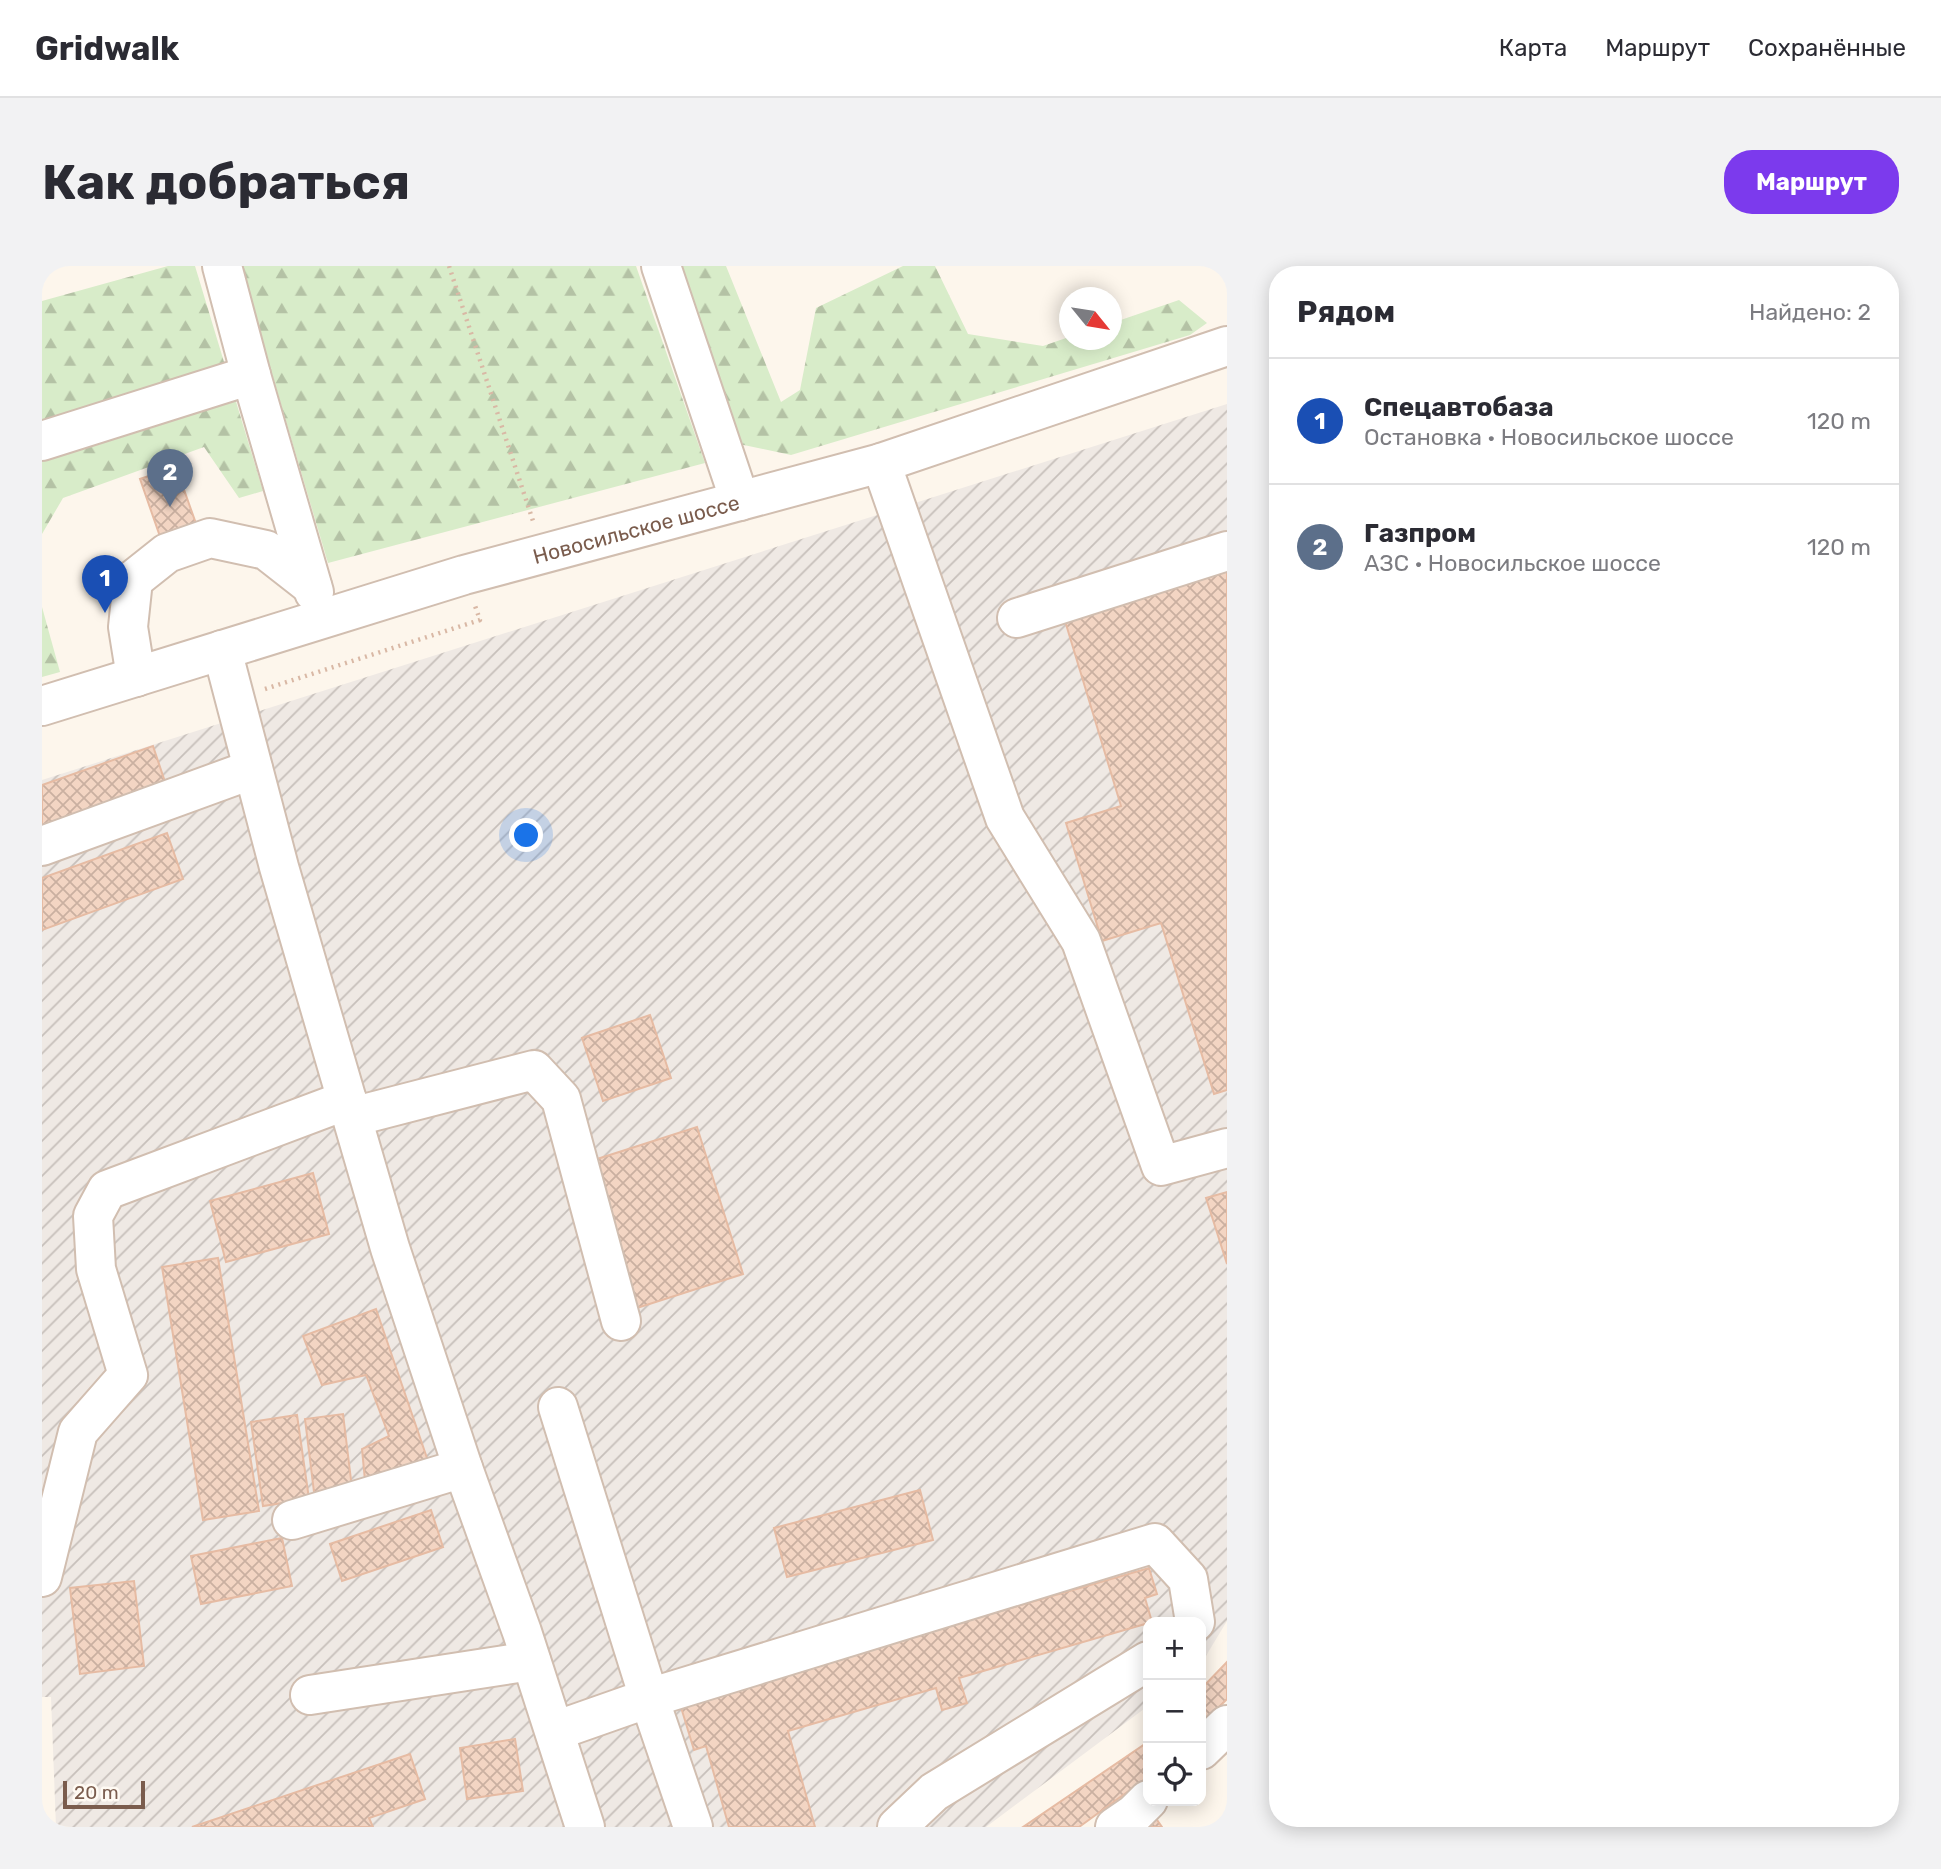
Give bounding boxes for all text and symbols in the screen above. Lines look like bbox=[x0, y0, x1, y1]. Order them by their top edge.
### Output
text: Gridwalk bbox=[35, 29, 179, 68]
text: Карта bbox=[1499, 34, 1567, 62]
text: Маршрут bbox=[1605, 34, 1710, 62]
text: Сохранённые bbox=[1748, 34, 1906, 62]
button: Маршрут bbox=[1724, 150, 1899, 214]
text: Как добраться bbox=[42, 153, 410, 211]
north arrow bbox=[1059, 287, 1122, 350]
text: Рядом bbox=[1297, 294, 1395, 330]
text: Найдено: 2 bbox=[1749, 298, 1871, 326]
text: Спецавтобаза bbox=[1364, 392, 1554, 423]
text: 1 bbox=[1314, 407, 1326, 435]
text: 120 m bbox=[1807, 407, 1871, 435]
text: Остановка · Новосильское шоссе bbox=[1364, 423, 1734, 451]
pin: 2 bbox=[147, 449, 193, 507]
street label: Новосильское шоссе bbox=[530, 489, 742, 568]
text: Газпром bbox=[1364, 518, 1476, 549]
text: 2 bbox=[1313, 533, 1327, 561]
text: 120 m bbox=[1807, 533, 1871, 561]
text: АЗС · Новосильское шоссе bbox=[1364, 549, 1661, 577]
pin: 1 bbox=[82, 555, 128, 613]
your location bbox=[509, 818, 543, 852]
map controls bbox=[1143, 1617, 1206, 1806]
button: + bbox=[1143, 1617, 1206, 1680]
button: − bbox=[1143, 1680, 1206, 1743]
button: locate bbox=[1143, 1743, 1206, 1806]
scale bar bbox=[63, 1778, 145, 1810]
text: 20 m bbox=[74, 1781, 119, 1804]

